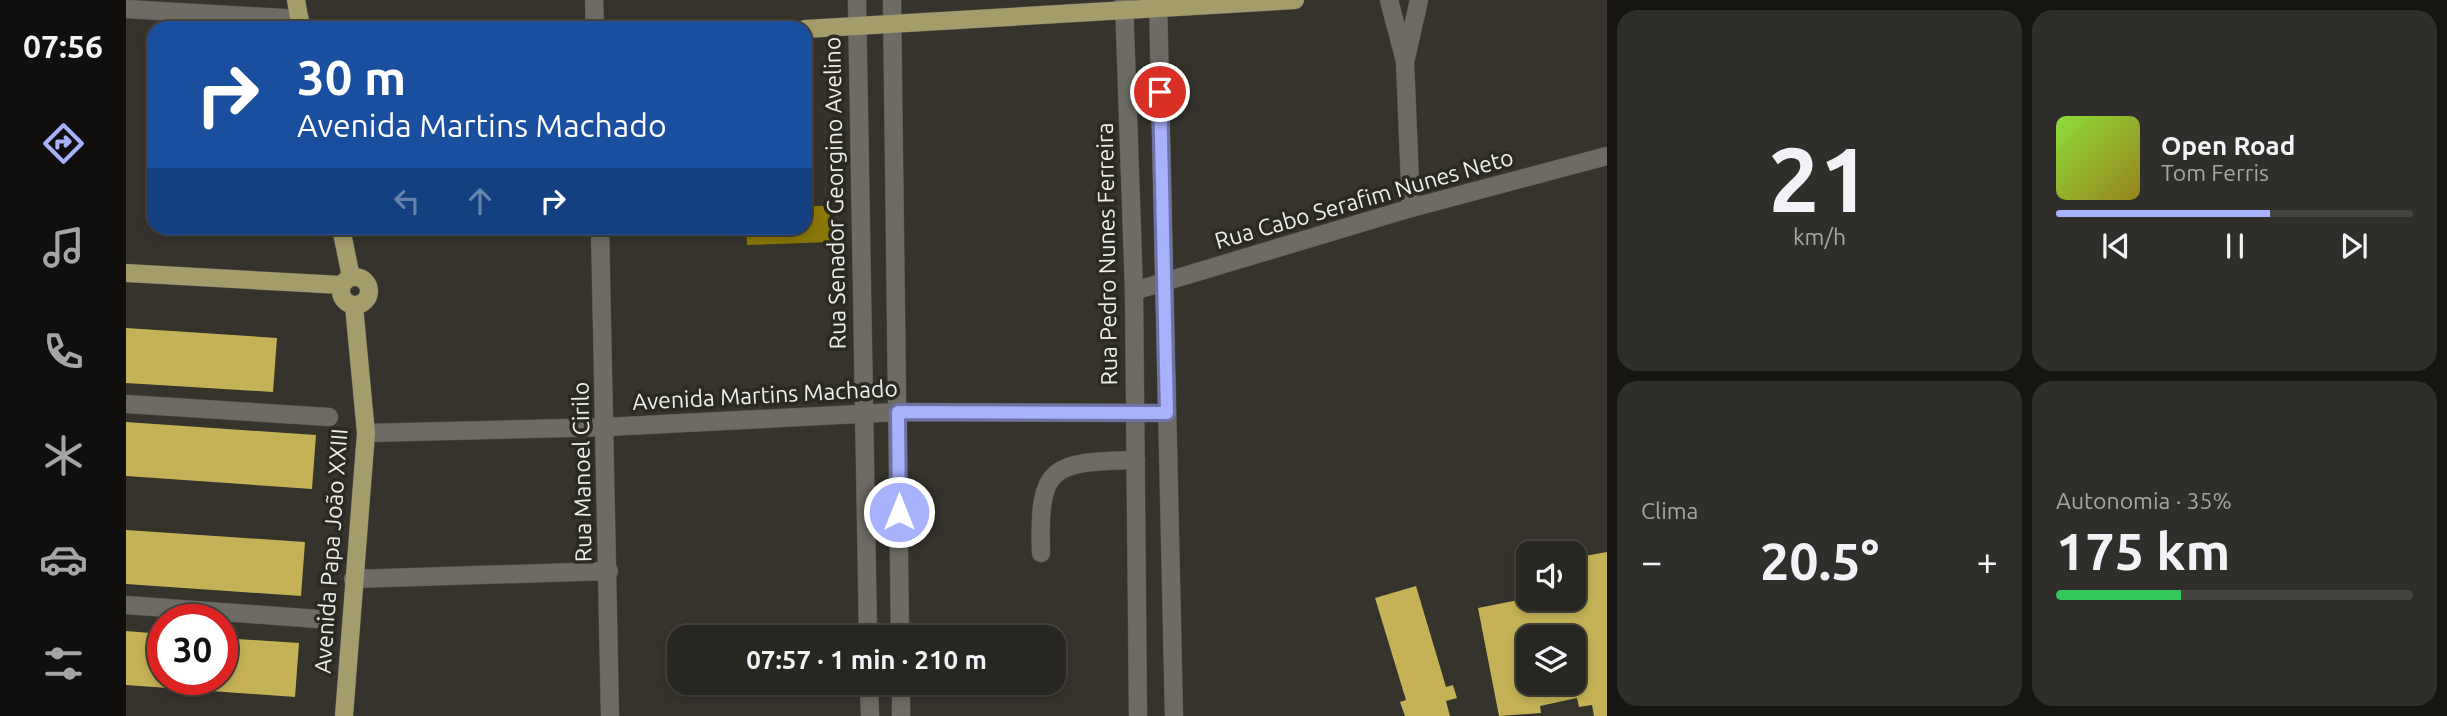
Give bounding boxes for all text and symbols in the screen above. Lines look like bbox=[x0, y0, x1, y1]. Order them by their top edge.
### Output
text: 07:56 bbox=[23, 28, 103, 64]
street label: Rua Senador Georgino Avelino bbox=[819, 36, 850, 350]
icon: right bbox=[182, 49, 273, 140]
text: 30 m bbox=[297, 49, 406, 104]
pin bbox=[1130, 62, 1190, 122]
icon: arrive bbox=[1141, 73, 1179, 111]
text: Avenida Martins Machado bbox=[297, 107, 667, 143]
icon: directions bbox=[39, 119, 88, 168]
street label: Rua Pedro Nunes Ferreira bbox=[1092, 122, 1121, 386]
text: 21 bbox=[1768, 127, 1871, 229]
text: Open Road bbox=[2161, 131, 2295, 160]
street label: Rua Cabo Serafim Nunes Neto bbox=[1212, 144, 1516, 253]
text: Tom Ferris bbox=[2161, 160, 2269, 185]
icon: left bbox=[388, 182, 426, 220]
icon: ahead bbox=[461, 182, 499, 220]
icon: right bbox=[534, 182, 572, 220]
icon: music bbox=[39, 223, 88, 272]
text: km/h bbox=[1793, 224, 1846, 249]
icon: previous bbox=[2097, 227, 2135, 265]
icon: pause bbox=[2216, 227, 2254, 265]
icon: next bbox=[2335, 227, 2373, 265]
icon: phone bbox=[39, 327, 88, 376]
street label: Avenida Martins Machado bbox=[632, 375, 898, 414]
street label: Rua Manoel Cirilo bbox=[567, 382, 596, 562]
street label: Avenida Papa João XXIII bbox=[309, 428, 352, 674]
icon: climate bbox=[39, 431, 88, 480]
position arrow bbox=[862, 475, 936, 549]
text: Autonomia · 35% bbox=[2056, 488, 2232, 513]
text: Clima bbox=[1641, 498, 1698, 523]
text: 175 km bbox=[2056, 522, 2230, 580]
text: 20.5° bbox=[1760, 532, 1879, 590]
icon: car bbox=[39, 535, 88, 584]
text: − bbox=[1641, 540, 1662, 582]
text: + bbox=[1977, 540, 1998, 582]
map controls bbox=[1516, 541, 1586, 695]
button: sound bbox=[1516, 541, 1586, 611]
speed limit sign: 30 bbox=[147, 604, 238, 695]
button: layers bbox=[1516, 625, 1586, 695]
icon: filters bbox=[39, 639, 88, 688]
text: 07:57 · 1 min · 210 m bbox=[746, 645, 987, 674]

